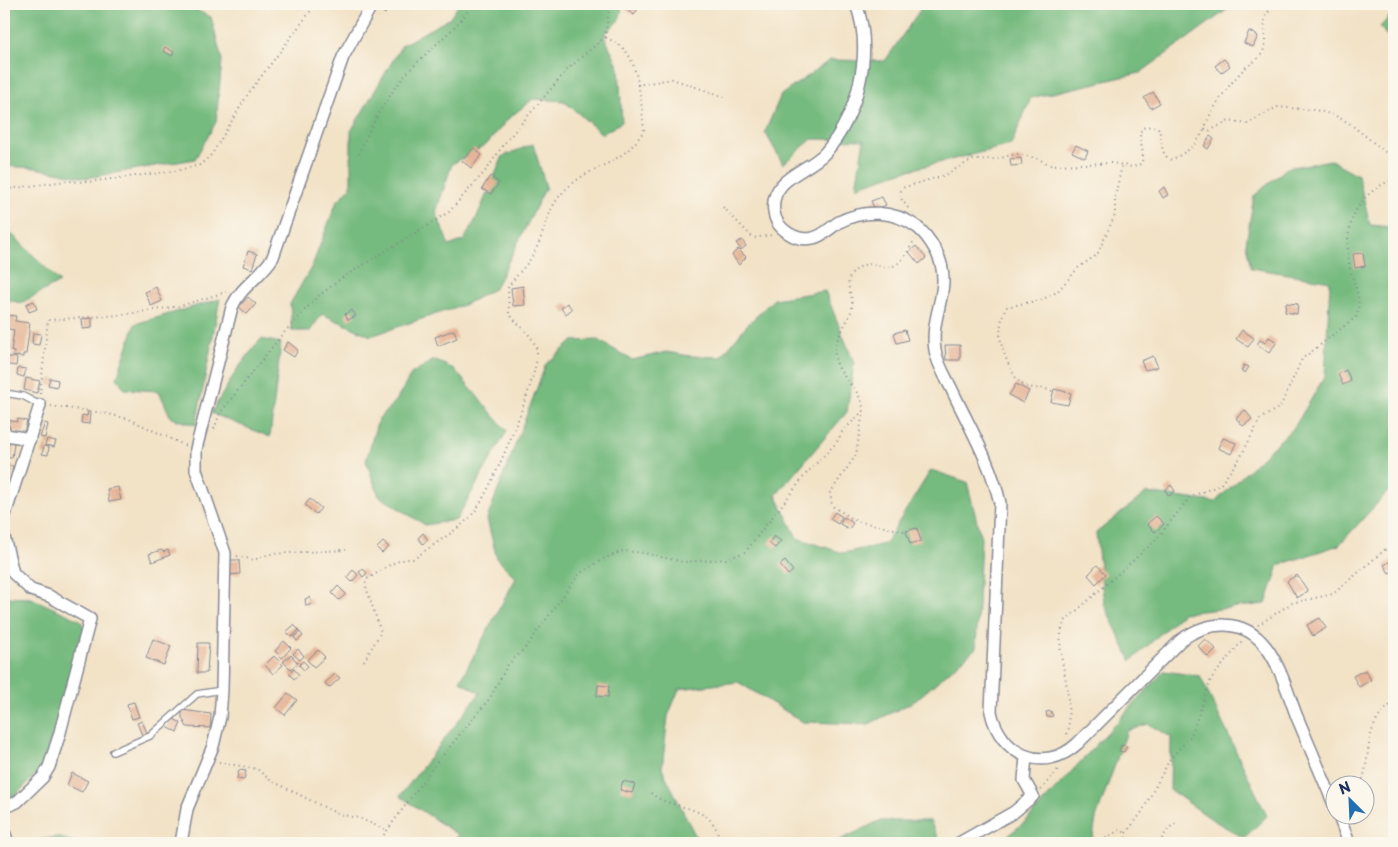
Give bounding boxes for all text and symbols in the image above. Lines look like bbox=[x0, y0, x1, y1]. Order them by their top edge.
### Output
north arrow bbox=[1326, 774, 1376, 824]
text: N bbox=[1335, 776, 1354, 800]

